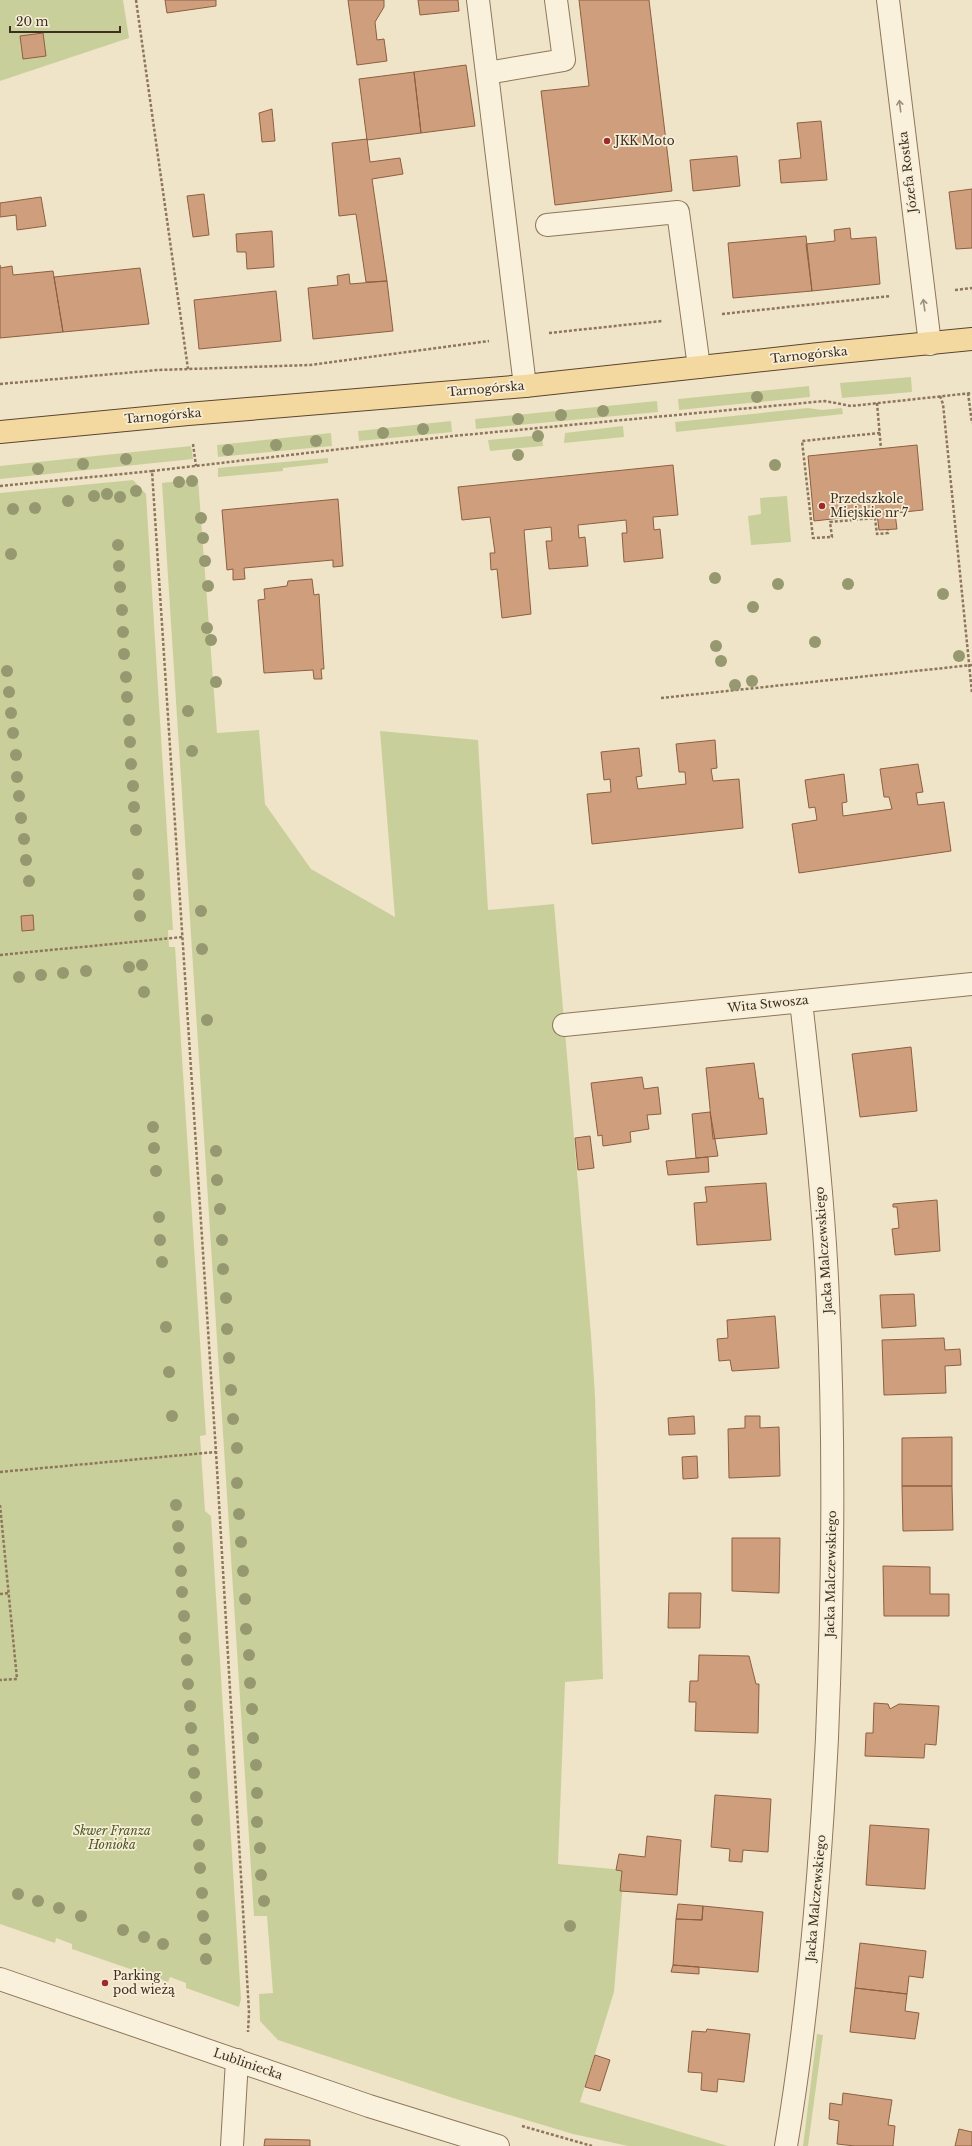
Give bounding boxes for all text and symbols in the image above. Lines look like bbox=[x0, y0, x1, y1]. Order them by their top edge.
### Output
scale bar bbox=[10, 8, 120, 34]
text: 20 m bbox=[16, 14, 48, 29]
one-way arrow bbox=[896, 100, 904, 113]
street label: Józefa Rostka bbox=[895, 130, 920, 216]
place label: JKK Moto bbox=[613, 133, 675, 148]
marker: JKK Moto bbox=[602, 136, 612, 146]
one-way arrow bbox=[920, 299, 928, 312]
street label: Tarnogórska bbox=[770, 343, 848, 366]
street label: Tarnogórska bbox=[447, 378, 525, 399]
street label: Tarnogórska bbox=[124, 405, 202, 426]
place label: Przedszkole Miejskie nr 7 bbox=[830, 491, 909, 520]
marker: Przedszkole Miejskie nr 7 bbox=[817, 501, 827, 511]
street label: Wita Stwosza bbox=[726, 992, 810, 1015]
street label: Jacka Malczewskiego bbox=[812, 1186, 836, 1316]
street label: Jacka Malczewskiego bbox=[822, 1510, 839, 1640]
park label: Skwer Franza Honioka bbox=[73, 1823, 151, 1852]
street label: Jacka Malczewskiego bbox=[802, 1834, 829, 1964]
place label: Parking pod wieżą bbox=[113, 1968, 175, 1997]
marker: Parking pod wieżą bbox=[100, 1978, 110, 1988]
street label: Lubliniecka bbox=[212, 2045, 285, 2083]

